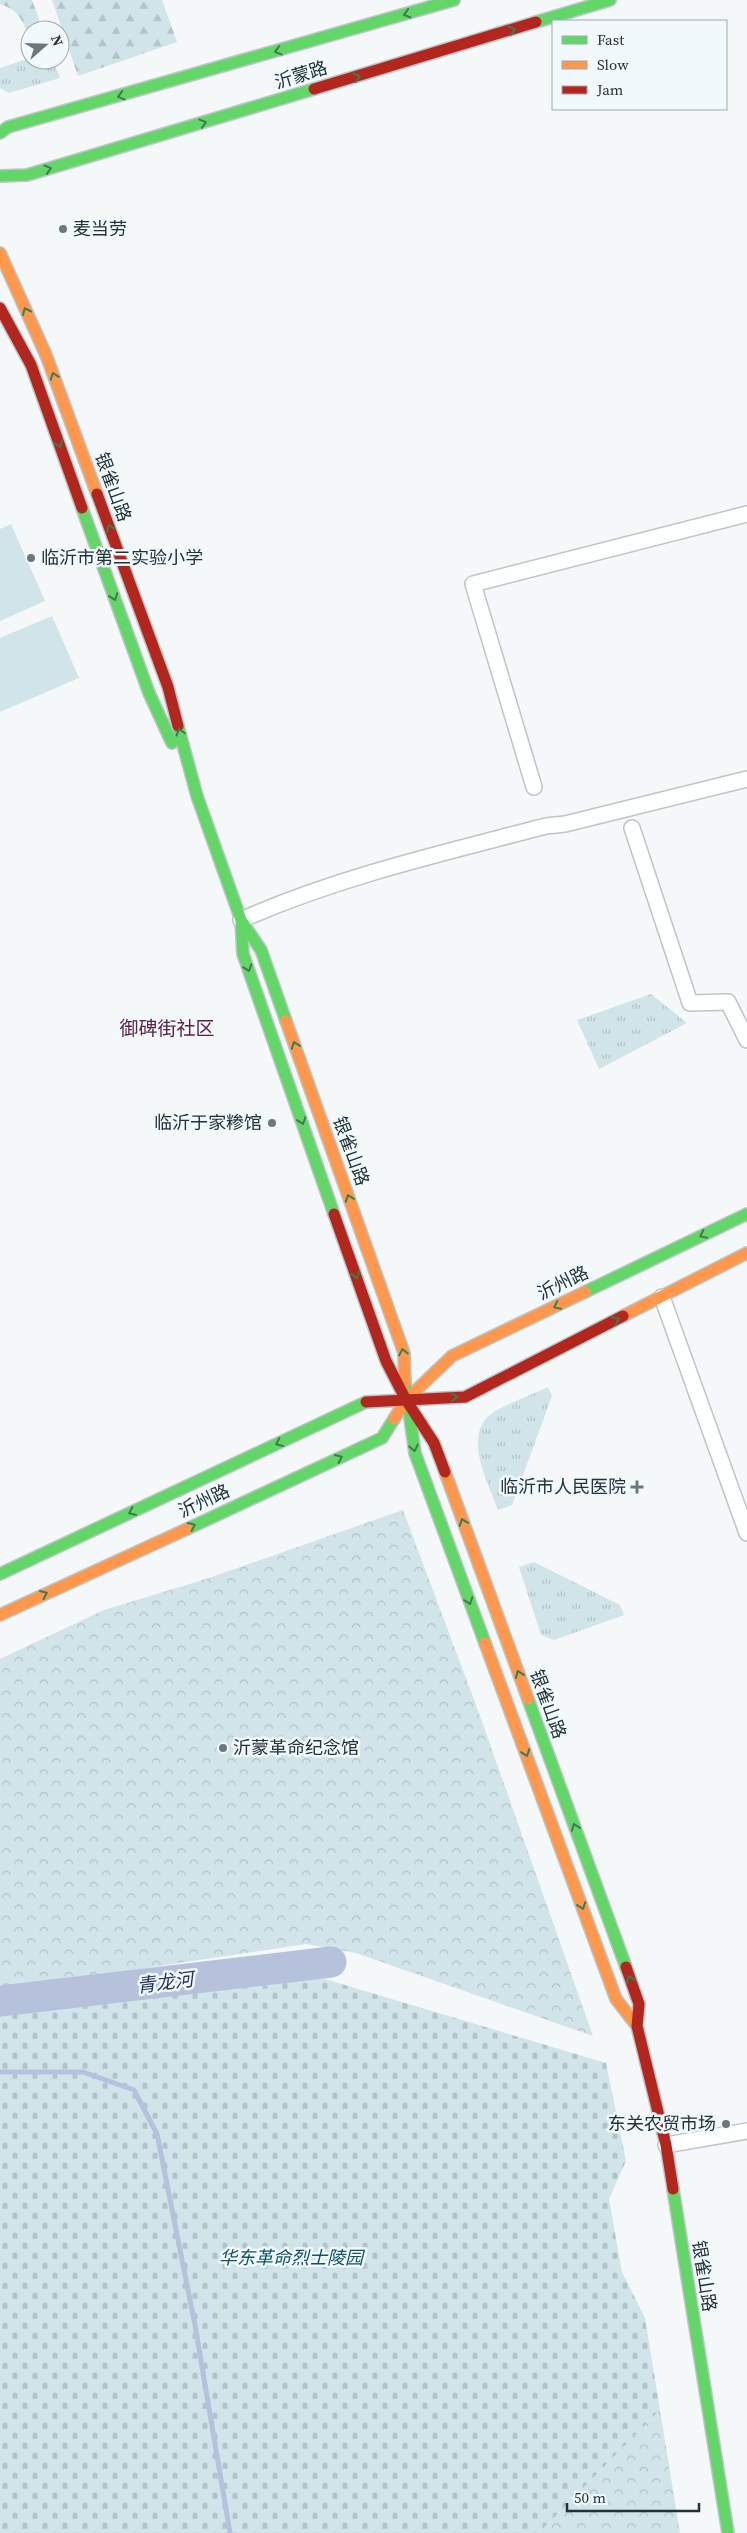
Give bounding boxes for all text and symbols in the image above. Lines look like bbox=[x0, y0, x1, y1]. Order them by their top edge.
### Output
one-way arrow bbox=[403, 8, 412, 18]
north arrow bbox=[20, 20, 70, 70]
legend bbox=[552, 20, 727, 110]
one-way arrow bbox=[508, 26, 516, 36]
text: Fast bbox=[597, 29, 624, 50]
text: N bbox=[46, 32, 68, 49]
one-way arrow bbox=[274, 46, 282, 56]
text: Slow bbox=[597, 54, 629, 75]
street label: 沂蒙路 bbox=[271, 55, 330, 94]
one-way arrow bbox=[352, 72, 360, 82]
text: Jam bbox=[596, 79, 624, 100]
one-way arrow bbox=[118, 90, 126, 100]
one-way arrow bbox=[199, 118, 207, 128]
one-way arrow bbox=[43, 165, 51, 175]
place label: 麦当劳 bbox=[73, 216, 127, 241]
marker: 麦当劳 bbox=[57, 223, 69, 235]
one-way arrow bbox=[22, 307, 32, 316]
one-way arrow bbox=[50, 372, 60, 381]
one-way arrow bbox=[53, 439, 63, 448]
street label: 银雀山路 bbox=[89, 449, 138, 525]
one-way arrow bbox=[106, 525, 116, 533]
place label: 临沂市第二实验小学 bbox=[41, 545, 203, 570]
marker: 临沂市第二实验小学 bbox=[25, 552, 37, 564]
one-way arrow bbox=[108, 592, 118, 601]
one-way arrow bbox=[175, 727, 186, 736]
one-way arrow bbox=[242, 963, 252, 972]
district label: 御碑街社区 bbox=[119, 1015, 215, 1041]
one-way arrow bbox=[291, 1042, 301, 1050]
place label: 临沂于家糁馆 bbox=[154, 1110, 262, 1135]
street label: 银雀山路 bbox=[327, 1113, 376, 1189]
marker: 临沂于家糁馆 bbox=[266, 1117, 278, 1129]
one-way arrow bbox=[296, 1117, 306, 1125]
one-way arrow bbox=[345, 1195, 355, 1203]
one-way arrow bbox=[699, 1229, 708, 1239]
street label: 沂州路 bbox=[533, 1259, 593, 1306]
one-way arrow bbox=[350, 1270, 360, 1278]
one-way arrow bbox=[553, 1300, 562, 1310]
one-way arrow bbox=[611, 1316, 620, 1326]
one-way arrow bbox=[398, 1347, 408, 1356]
one-way arrow bbox=[451, 1392, 459, 1403]
one-way arrow bbox=[275, 1437, 284, 1447]
one-way arrow bbox=[409, 1444, 419, 1453]
one-way arrow bbox=[334, 1453, 343, 1464]
place label: 临沂市人民医院 bbox=[500, 1474, 626, 1499]
street label: 沂州路 bbox=[174, 1478, 234, 1523]
marker: 临沂市人民医院 bbox=[630, 1480, 644, 1494]
one-way arrow bbox=[128, 1506, 137, 1517]
one-way arrow bbox=[459, 1518, 469, 1526]
one-way arrow bbox=[187, 1522, 196, 1533]
one-way arrow bbox=[39, 1590, 48, 1601]
one-way arrow bbox=[463, 1596, 473, 1605]
street label: 银雀山路 bbox=[524, 1666, 573, 1742]
one-way arrow bbox=[515, 1670, 525, 1679]
place label: 沂蒙革命纪念馆 bbox=[233, 1735, 359, 1760]
marker: 沂蒙革命纪念馆 bbox=[217, 1742, 229, 1754]
one-way arrow bbox=[520, 1749, 530, 1757]
one-way arrow bbox=[571, 1823, 581, 1832]
one-way arrow bbox=[576, 1901, 586, 1910]
water label: 青龙河 bbox=[135, 1965, 199, 1998]
one-way arrow bbox=[626, 1976, 636, 1984]
place label: 东关农贸市场 bbox=[608, 2111, 716, 2136]
marker: 东关农贸市场 bbox=[720, 2118, 732, 2130]
street label: 银雀山路 bbox=[687, 2238, 722, 2313]
park label: 华东革命烈士陵园 bbox=[219, 2245, 366, 2270]
scale bar bbox=[567, 2480, 700, 2512]
text: 50 m bbox=[574, 2487, 606, 2508]

